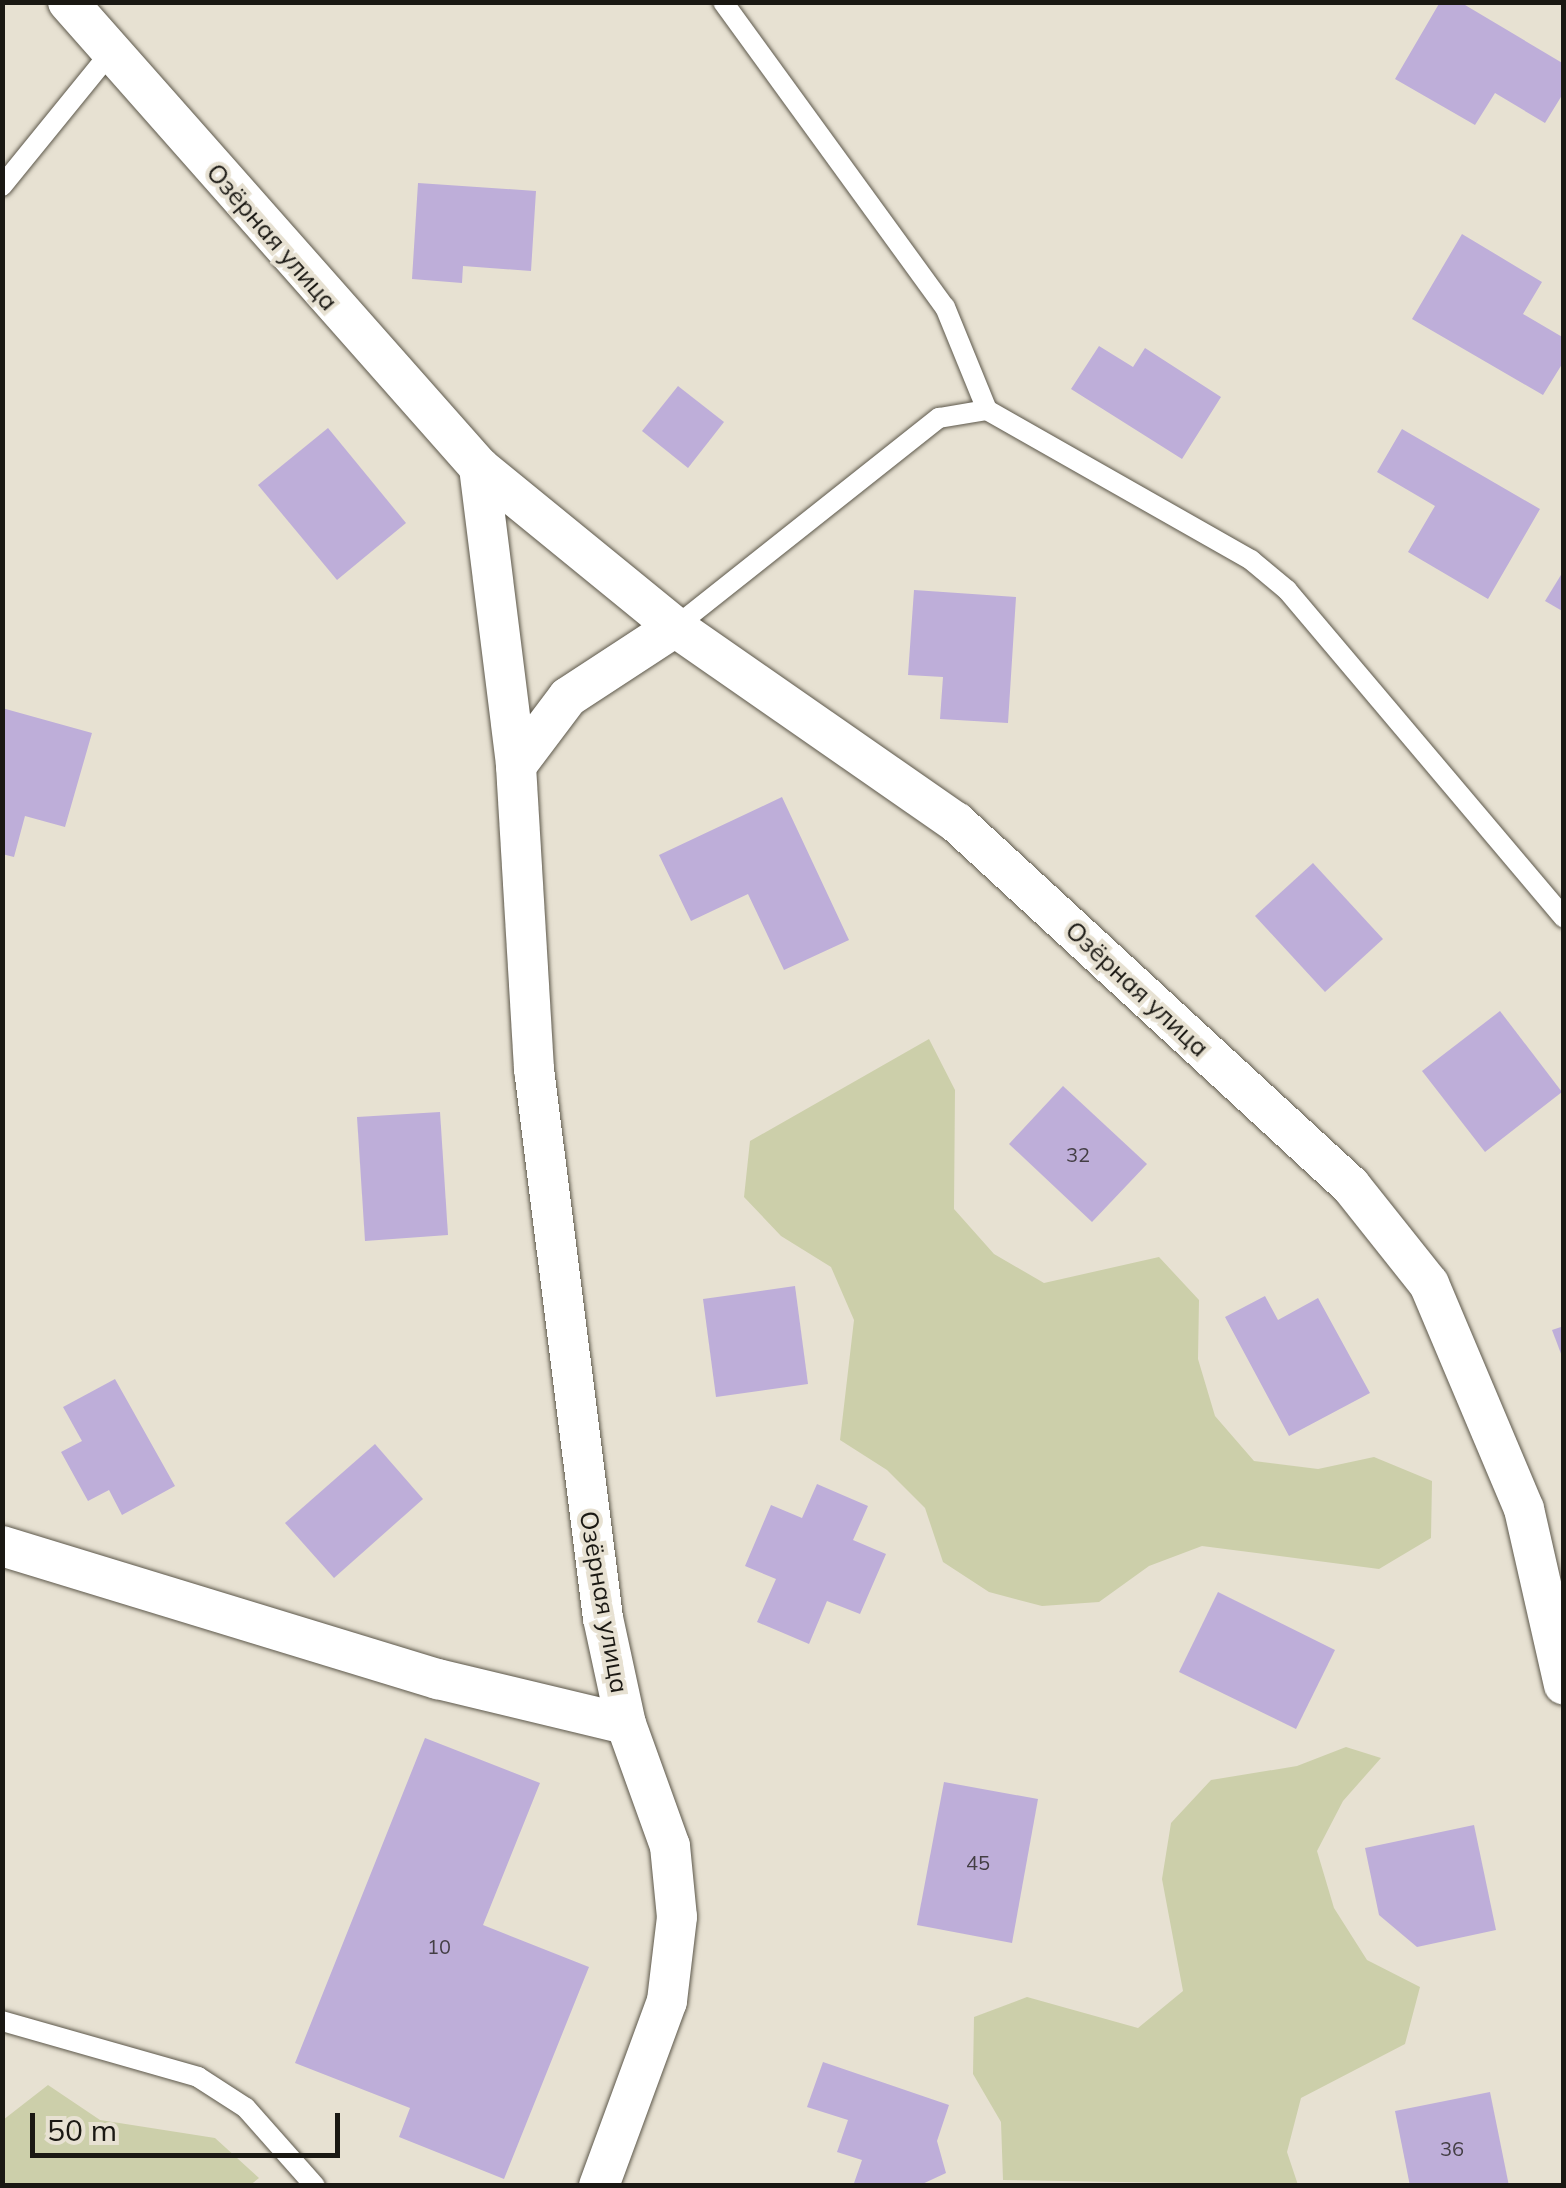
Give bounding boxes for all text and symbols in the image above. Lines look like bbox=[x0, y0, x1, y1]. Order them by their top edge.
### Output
street label: Озёрная улица bbox=[200, 158, 344, 316]
street label: Озёрная улица bbox=[1059, 915, 1215, 1063]
house number: 32 bbox=[1066, 1142, 1090, 1166]
street label: Озёрная улица bbox=[573, 1509, 635, 1695]
house number: 45 bbox=[966, 1850, 990, 1874]
house number: 10 bbox=[427, 1934, 451, 1958]
scale bar bbox=[35, 2093, 345, 2155]
text: 50 m bbox=[47, 2111, 117, 2149]
house number: 36 bbox=[1440, 2136, 1464, 2160]

